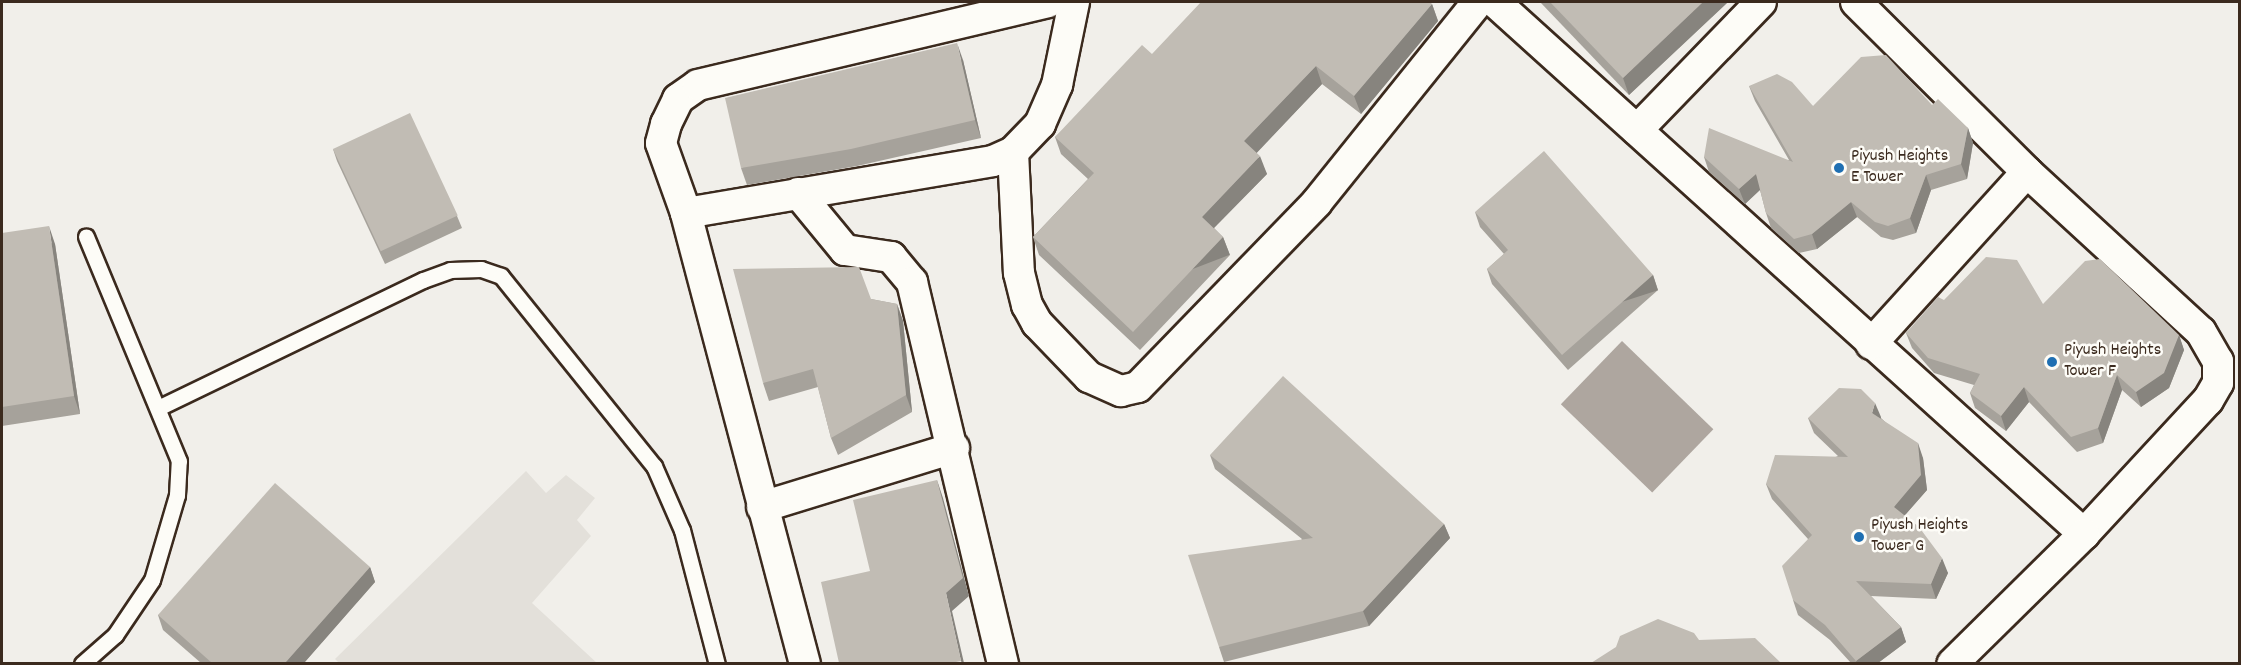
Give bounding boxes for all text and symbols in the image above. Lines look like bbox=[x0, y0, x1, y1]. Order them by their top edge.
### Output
place label: Piyush Heights E Tower bbox=[1851, 147, 1948, 190]
marker: Piyush Heights E Tower bbox=[1832, 161, 1846, 175]
place label: Piyush Heights Tower F bbox=[2064, 341, 2161, 384]
marker: Piyush Heights Tower F bbox=[2045, 355, 2059, 369]
place label: Piyush Heights Tower G bbox=[1871, 516, 1968, 558]
marker: Piyush Heights Tower G bbox=[1852, 530, 1866, 544]

